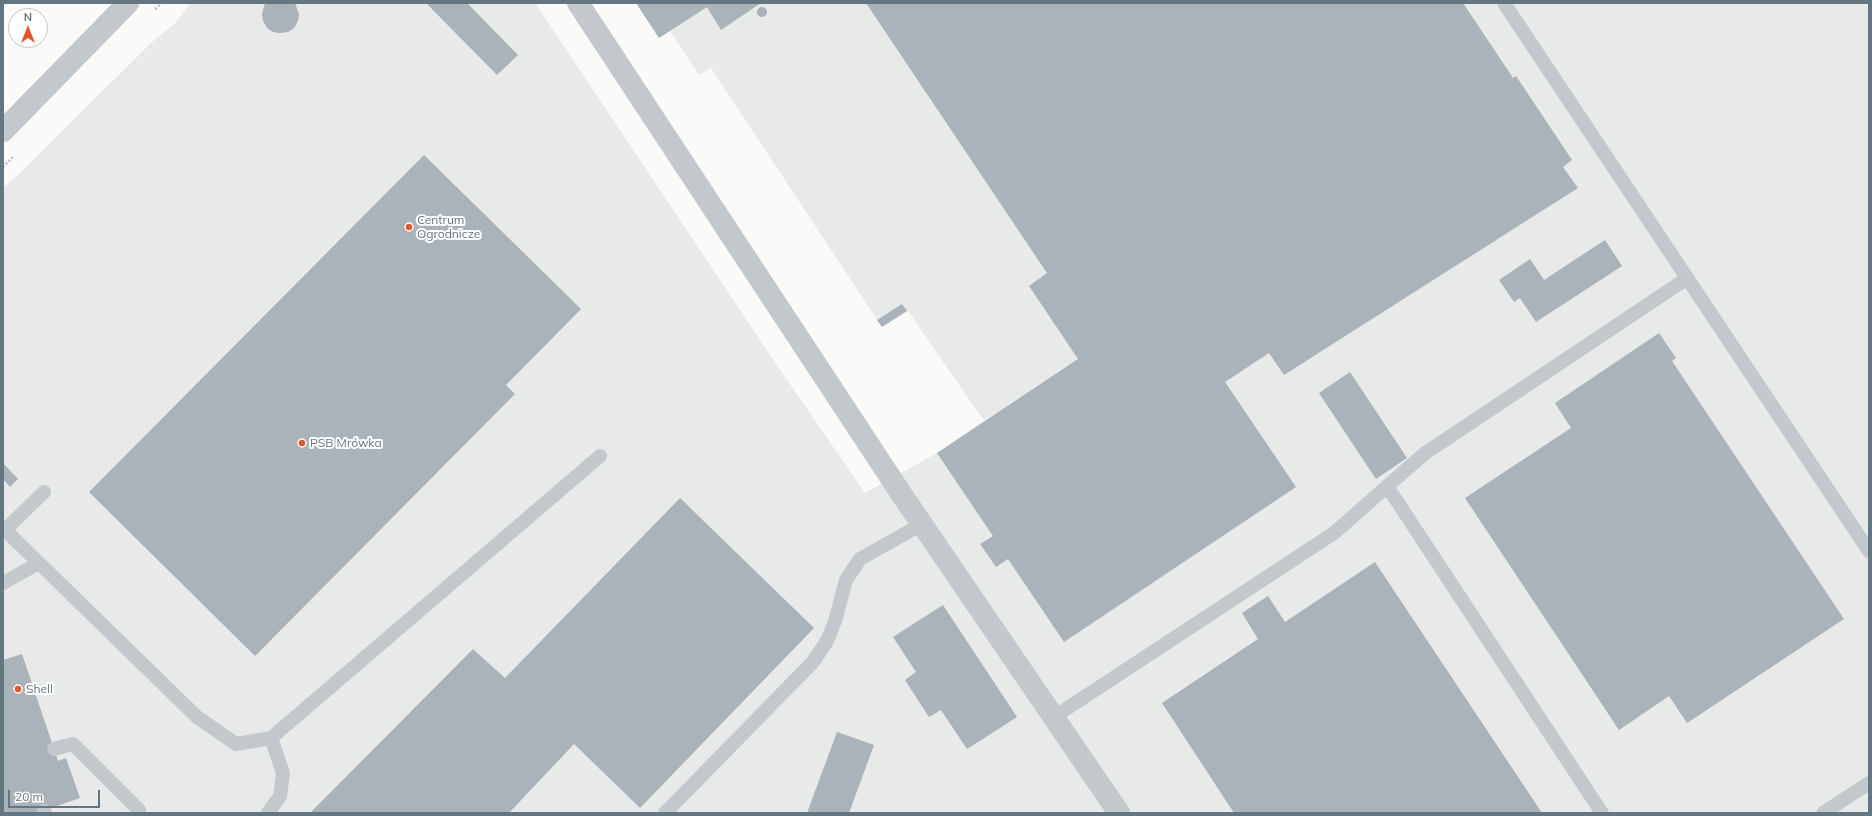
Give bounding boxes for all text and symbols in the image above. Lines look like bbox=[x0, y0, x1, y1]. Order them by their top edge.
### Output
north arrow bbox=[8, 8, 48, 48]
text: N bbox=[24, 10, 32, 24]
place label: Centrum Ogrodnicze bbox=[417, 213, 480, 241]
marker: Centrum Ogrodnicze bbox=[404, 222, 414, 232]
place label: PSB Mrówka bbox=[310, 436, 382, 450]
marker: PSB Mrówka bbox=[297, 438, 307, 448]
place label: Shell bbox=[26, 682, 53, 696]
marker: Shell bbox=[13, 684, 23, 694]
scale bar bbox=[10, 782, 102, 808]
text: 20 m bbox=[15, 789, 43, 804]

